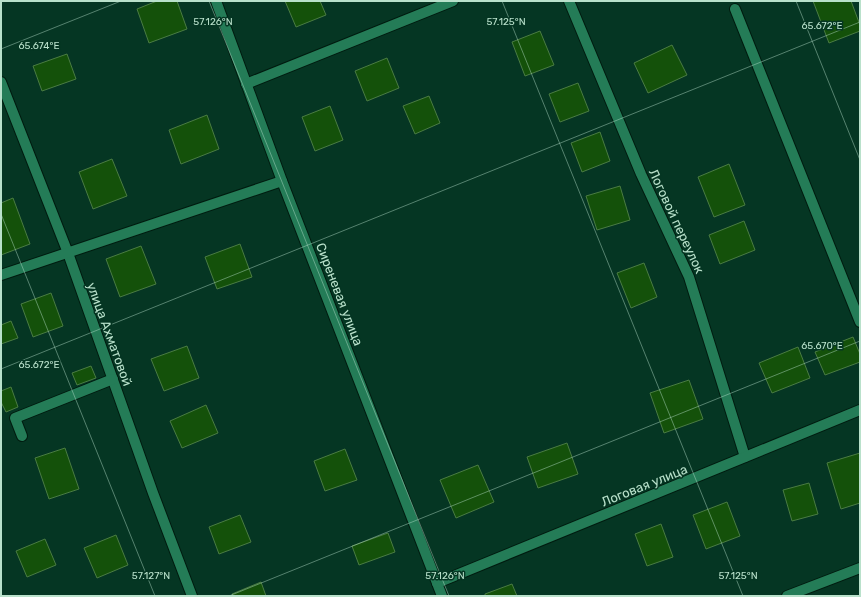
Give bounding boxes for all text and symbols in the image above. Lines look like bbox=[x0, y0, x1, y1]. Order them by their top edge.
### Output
text: 57.126°N bbox=[193, 16, 233, 28]
text: 57.125°N bbox=[486, 16, 526, 28]
text: 65.672°E bbox=[802, 20, 842, 32]
text: 65.674°E bbox=[19, 40, 59, 52]
street label: Логовой переулок bbox=[646, 166, 707, 276]
street label: Сиреневая улица bbox=[313, 241, 366, 348]
street label: улица Ахматовой bbox=[84, 280, 135, 388]
text: 65.670°E bbox=[801, 340, 843, 352]
text: 65.672°E bbox=[19, 359, 59, 371]
street label: Логовая улица bbox=[599, 461, 689, 510]
text: 57.127°N bbox=[132, 570, 170, 582]
text: 57.126°N bbox=[425, 570, 465, 582]
text: 57.125°N bbox=[718, 570, 758, 582]

